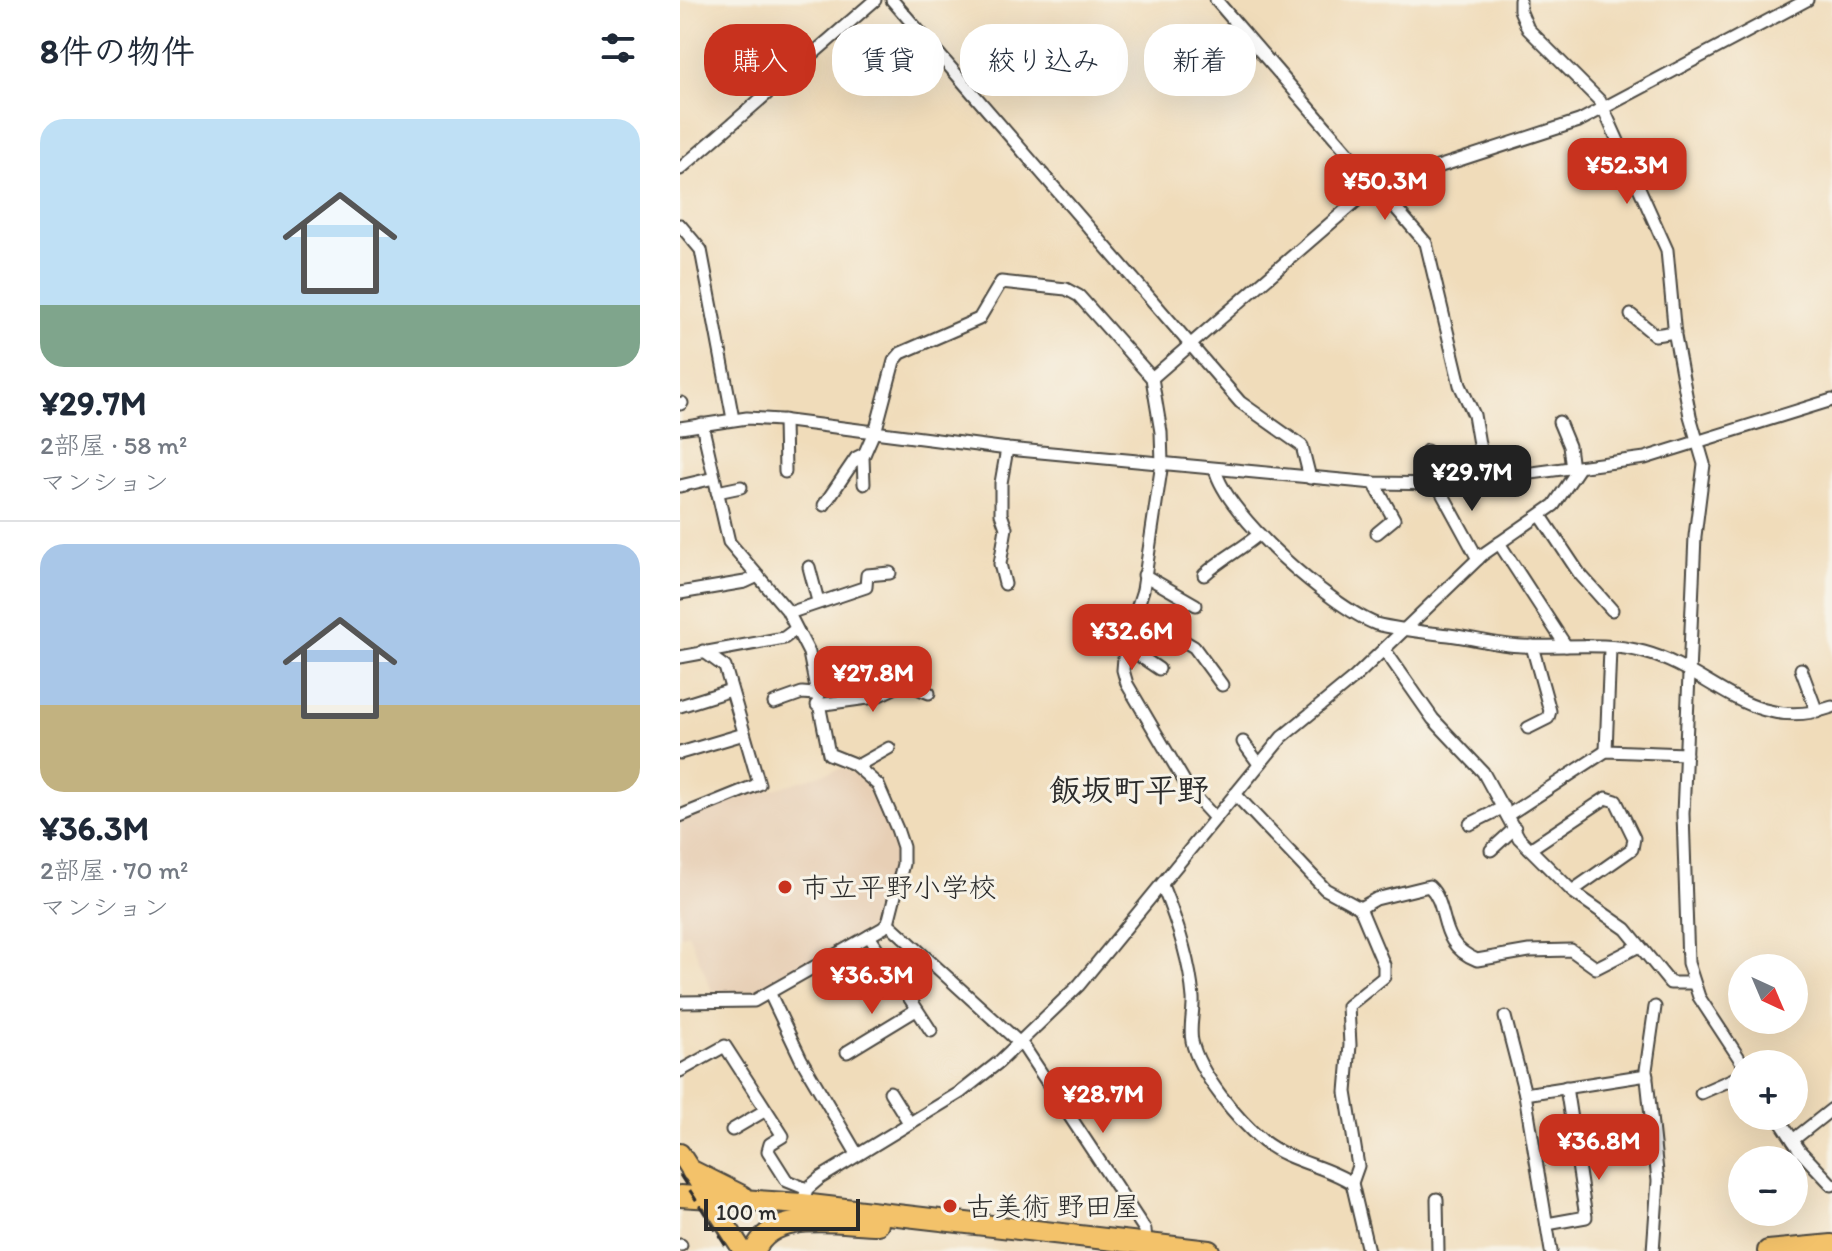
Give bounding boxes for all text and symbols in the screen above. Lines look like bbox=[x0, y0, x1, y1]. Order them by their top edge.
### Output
chip: 購入 bbox=[704, 24, 816, 96]
chip: 賃貸 bbox=[832, 24, 944, 96]
chip: 絞り込み bbox=[960, 24, 1128, 96]
chip: 新着 bbox=[1144, 24, 1256, 96]
icon: filters bbox=[596, 26, 640, 70]
text: 8件の物件 bbox=[40, 31, 195, 72]
pin: ¥52.3M bbox=[1562, 138, 1692, 206]
text: ¥52.3M bbox=[1586, 148, 1668, 180]
pin: ¥50.3M bbox=[1320, 154, 1450, 222]
text: ¥50.3M bbox=[1342, 164, 1428, 196]
icon: home bbox=[268, 171, 412, 315]
text: ¥29.7M bbox=[40, 383, 147, 424]
text: 2部屋 · 58 m² bbox=[40, 429, 187, 461]
pin: ¥29.7M bbox=[1407, 445, 1537, 513]
text: ¥29.7M bbox=[1431, 455, 1513, 487]
text: マンション bbox=[40, 466, 169, 498]
icon: home bbox=[268, 596, 412, 740]
pin: ¥32.6M bbox=[1067, 604, 1197, 672]
text: ¥32.6M bbox=[1091, 614, 1174, 646]
pin: ¥27.8M bbox=[808, 646, 938, 714]
text: ¥27.8M bbox=[832, 656, 914, 688]
district label: 飯坂町平野 bbox=[1049, 771, 1209, 809]
text: ¥36.3M bbox=[40, 808, 149, 849]
text: 2部屋 · 70 m² bbox=[40, 854, 188, 886]
place label: 市立平野小学校 bbox=[801, 870, 997, 904]
marker: 市立平野小学校 bbox=[776, 878, 794, 896]
text: マンション bbox=[40, 891, 169, 923]
pin: ¥36.3M bbox=[807, 948, 937, 1016]
north arrow bbox=[1728, 954, 1808, 1034]
map controls bbox=[1728, 954, 1808, 1226]
text: ¥36.3M bbox=[830, 958, 914, 990]
button: + bbox=[1728, 1050, 1808, 1130]
pin: ¥28.7M bbox=[1038, 1067, 1168, 1135]
text: ¥28.7M bbox=[1062, 1077, 1144, 1109]
pin: ¥36.8M bbox=[1534, 1114, 1664, 1182]
text: ¥36.8M bbox=[1557, 1124, 1641, 1156]
button: − bbox=[1728, 1146, 1808, 1226]
place label: 古美術 野田屋 bbox=[966, 1189, 1140, 1223]
scale bar bbox=[704, 1195, 860, 1231]
marker: 古美術 野田屋 bbox=[941, 1197, 959, 1215]
text: 100 m bbox=[716, 1199, 777, 1226]

